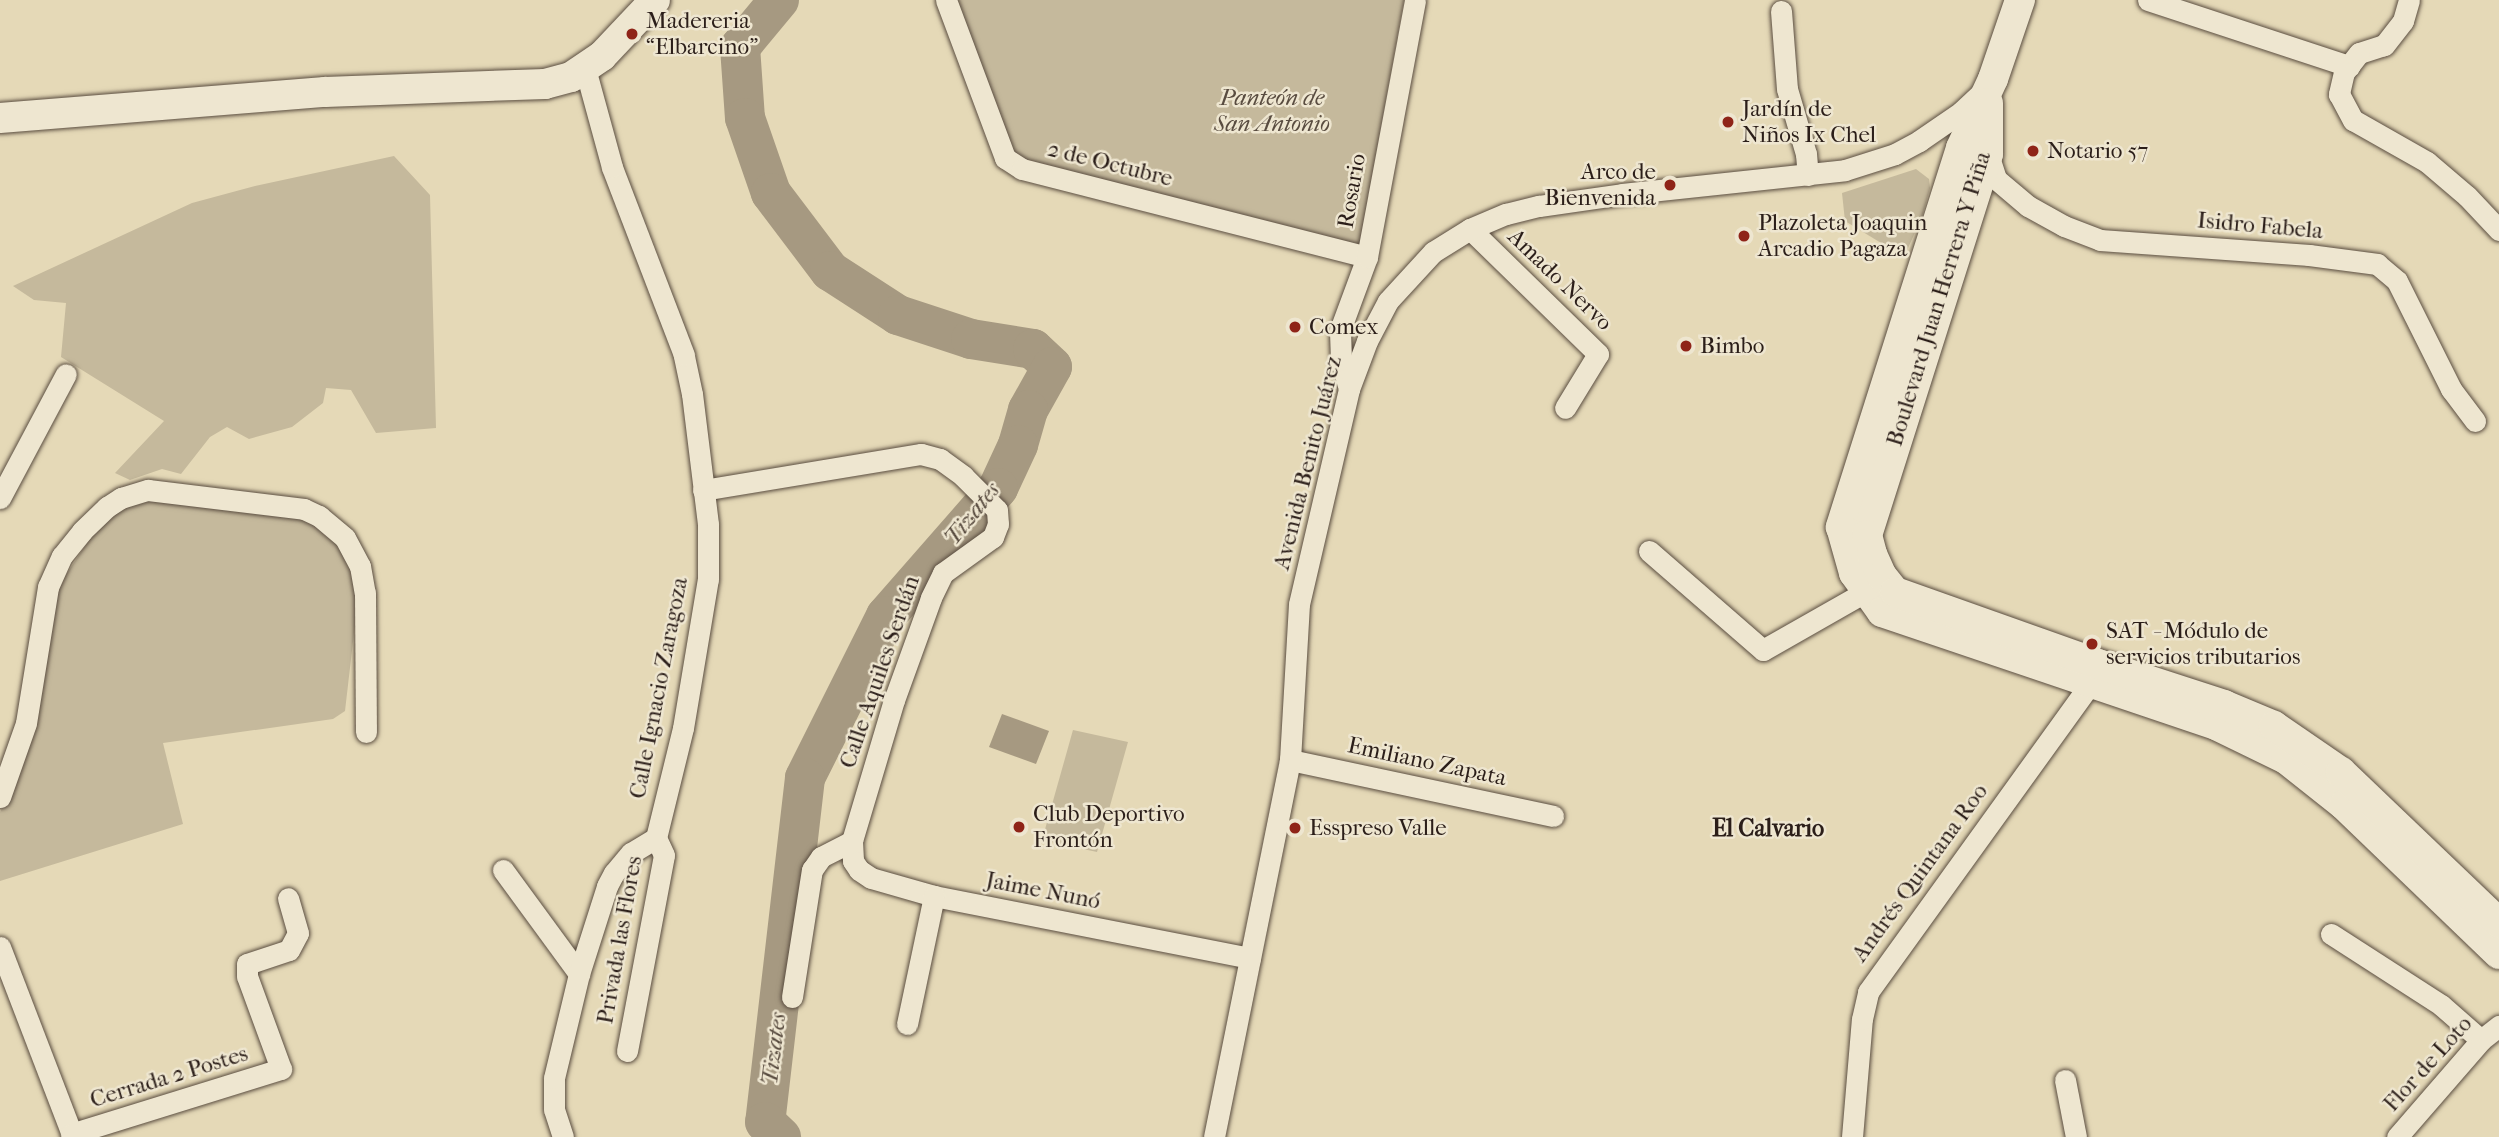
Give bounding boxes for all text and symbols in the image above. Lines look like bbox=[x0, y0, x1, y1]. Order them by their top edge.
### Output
place label: Madereria “Elbarcino” bbox=[646, 7, 758, 61]
marker: Madereria “Elbarcino” bbox=[624, 26, 640, 42]
park label: Panteón de San Antonio bbox=[1214, 84, 1330, 138]
place label: Jardín de Niños Ix Chel bbox=[1742, 95, 1876, 149]
marker: Jardín de Niños Ix Chel bbox=[1720, 114, 1736, 130]
street label: 2 de Octubre bbox=[1045, 135, 1175, 193]
place label: Notario 57 bbox=[2047, 137, 2148, 165]
marker: Notario 57 bbox=[2025, 143, 2041, 159]
street label: Boulevard Juan Herrera Y Piña bbox=[1881, 148, 1997, 450]
street label: Rosario bbox=[1332, 152, 1372, 230]
place label: Arco de Bienvenida bbox=[1545, 158, 1656, 212]
marker: Arco de Bienvenida bbox=[1662, 177, 1678, 193]
street label: Isidro Fabela bbox=[2196, 207, 2324, 245]
place label: Plazoleta Joaquin Arcadio Pagaza bbox=[1758, 209, 1927, 263]
street label: Amado Nervo bbox=[1502, 223, 1618, 337]
marker: Plazoleta Joaquin Arcadio Pagaza bbox=[1736, 228, 1752, 244]
place label: Comex bbox=[1309, 313, 1378, 341]
marker: Comex bbox=[1287, 319, 1303, 335]
place label: Bimbo bbox=[1700, 332, 1764, 360]
marker: Bimbo bbox=[1678, 338, 1694, 354]
street label: Avenida Benito Juárez bbox=[1268, 353, 1348, 573]
water label: Tizates bbox=[938, 477, 1006, 551]
street label: Calle Aquiles Serdán bbox=[834, 572, 926, 772]
street label: Calle Ignacio Zaragoza bbox=[624, 575, 694, 801]
place label: SAT - Módulo de servicios tributarios bbox=[2106, 617, 2301, 671]
marker: SAT - Módulo de servicios tributarios bbox=[2084, 636, 2100, 652]
street label: Emiliano Zapata bbox=[1345, 732, 1509, 792]
street label: Andrés Quintana Roo bbox=[1846, 779, 1994, 967]
place label: Club Deportivo Frontón bbox=[1033, 800, 1185, 854]
place label: Esspreso Valle bbox=[1309, 814, 1447, 842]
district label: El Calvario bbox=[1712, 815, 1824, 843]
marker: Club Deportivo Frontón bbox=[1011, 819, 1027, 835]
marker: Esspreso Valle bbox=[1287, 820, 1303, 836]
street label: Privada las Flores bbox=[592, 854, 648, 1026]
street label: Jaime Nunó bbox=[984, 866, 1102, 916]
street label: Flor de Loto bbox=[2378, 1010, 2478, 1118]
water label: Tizates bbox=[755, 1011, 793, 1087]
street label: Cerrada 2 Postes bbox=[87, 1040, 251, 1114]

